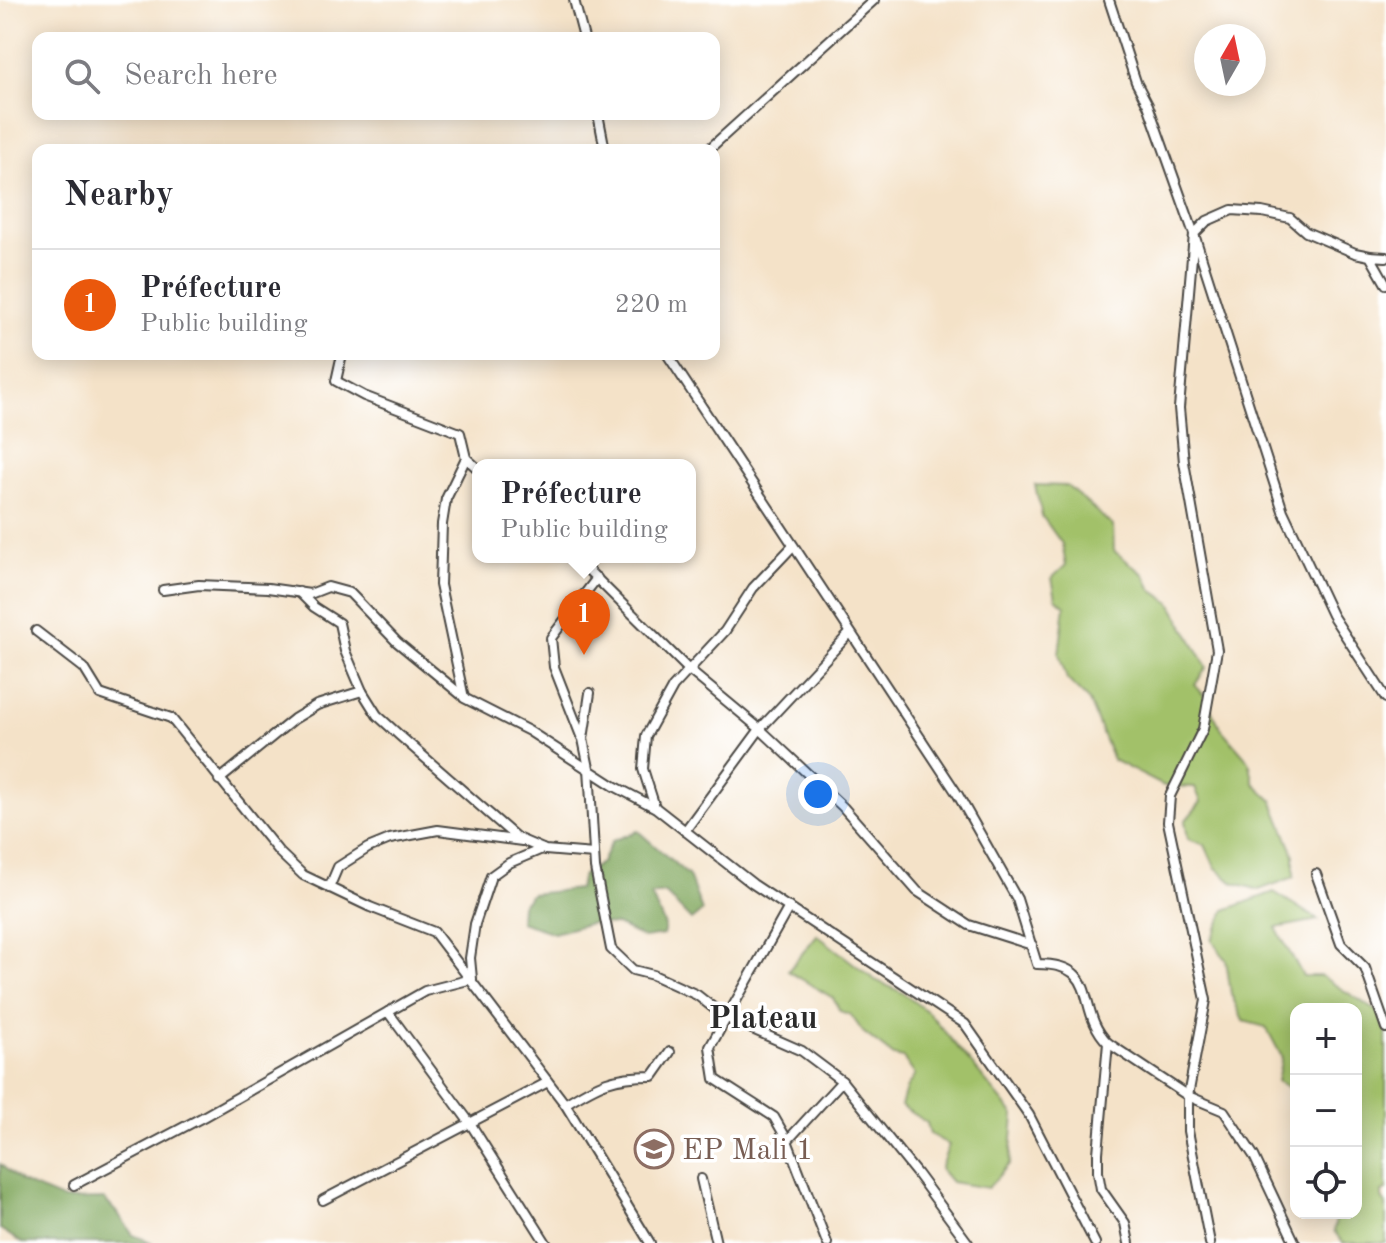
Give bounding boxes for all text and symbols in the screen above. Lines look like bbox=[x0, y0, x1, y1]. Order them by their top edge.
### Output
north arrow bbox=[1194, 24, 1266, 96]
search box bbox=[32, 32, 720, 120]
icon: search bbox=[60, 54, 104, 98]
text: Search here bbox=[124, 61, 278, 91]
text: Nearby bbox=[64, 179, 174, 213]
text: Préfecture bbox=[140, 274, 282, 304]
text: 1 bbox=[82, 292, 98, 318]
text: 220 m bbox=[615, 292, 688, 318]
text: Public building bbox=[140, 311, 307, 337]
popup bbox=[472, 459, 696, 563]
text: Préfecture bbox=[500, 480, 642, 510]
text: Public building bbox=[500, 517, 668, 543]
pin: 1 bbox=[558, 589, 610, 655]
your location bbox=[798, 774, 838, 814]
map controls bbox=[1290, 1003, 1362, 1219]
button: + bbox=[1290, 1003, 1362, 1075]
district label: Plateau bbox=[708, 1004, 818, 1036]
button: − bbox=[1290, 1075, 1362, 1147]
school or university icon: EP Mali 1 bbox=[633, 1128, 675, 1170]
place label: EP Mali 1 bbox=[682, 1136, 813, 1166]
button: locate bbox=[1290, 1147, 1362, 1219]

